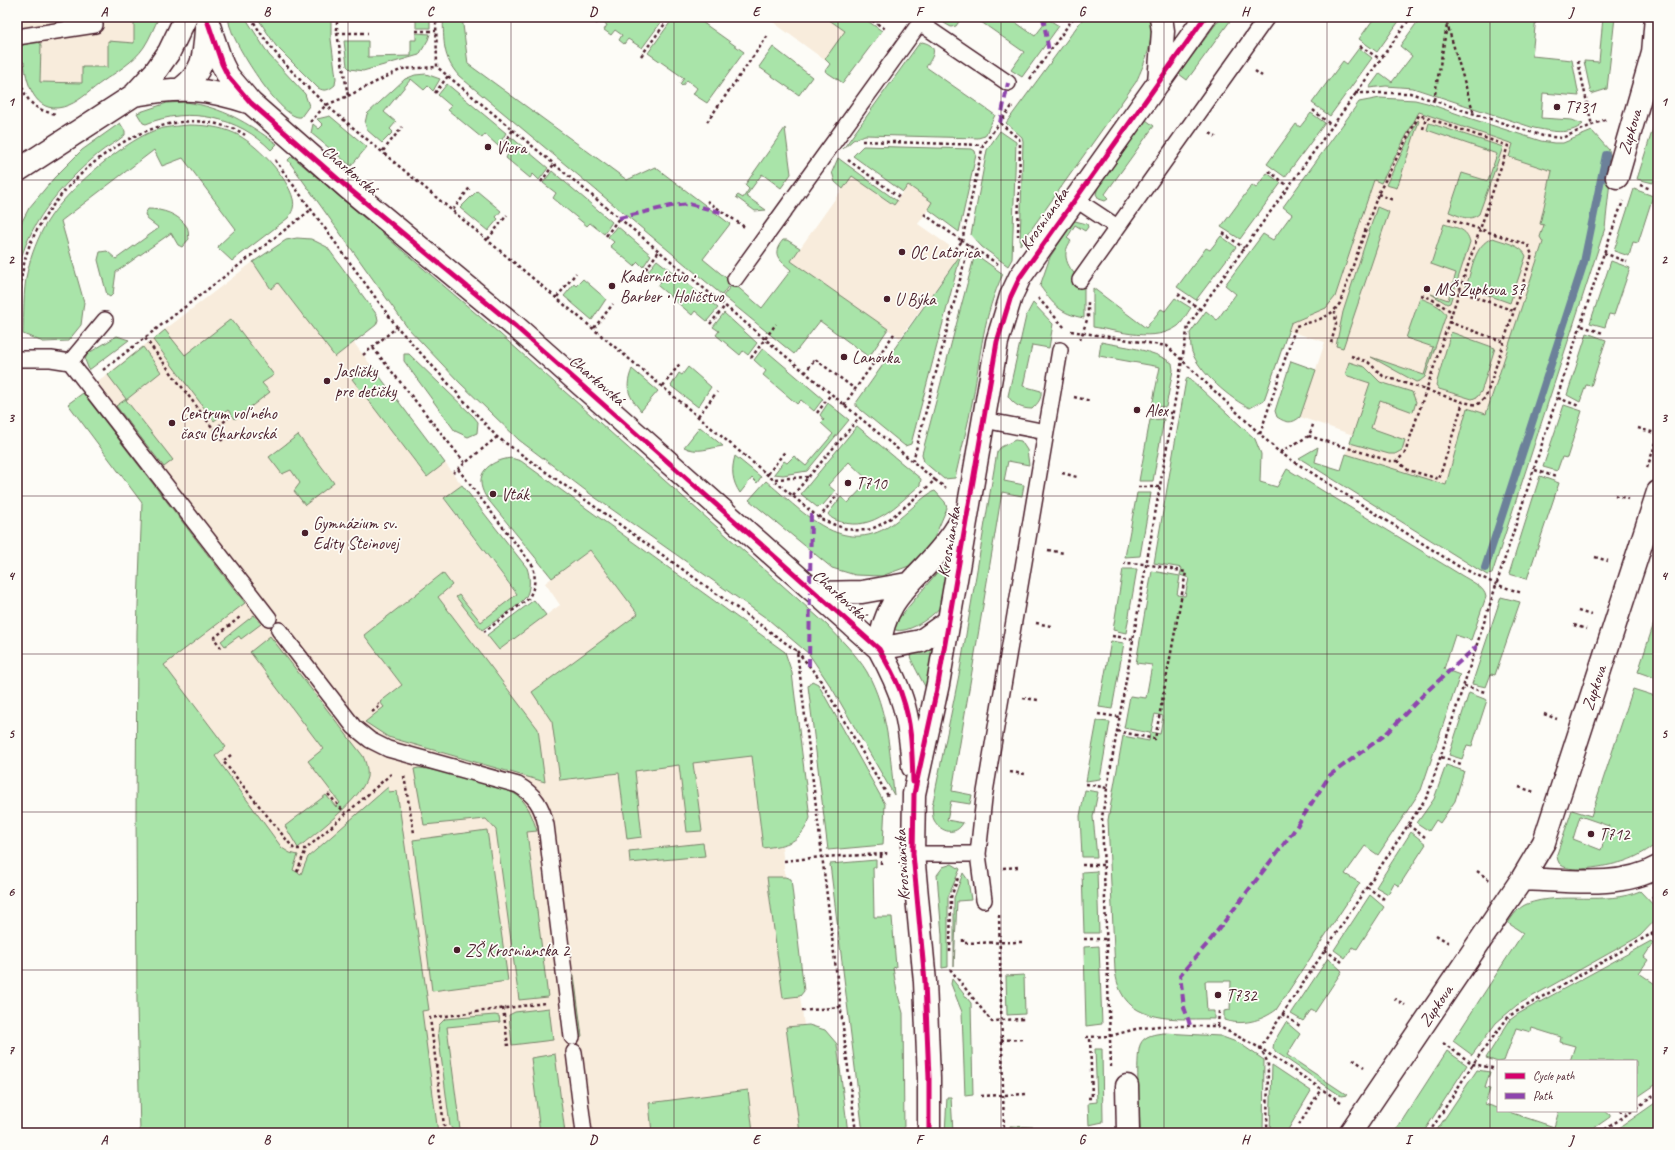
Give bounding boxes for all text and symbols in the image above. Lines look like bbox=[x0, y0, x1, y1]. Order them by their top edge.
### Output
text: A bbox=[101, 4, 109, 20]
text: B bbox=[264, 4, 272, 20]
text: C bbox=[427, 4, 435, 20]
text: D bbox=[589, 4, 598, 20]
text: E bbox=[753, 4, 762, 20]
text: F bbox=[916, 4, 925, 20]
text: G bbox=[1079, 4, 1087, 20]
text: H bbox=[1241, 4, 1251, 20]
text: I bbox=[1405, 4, 1414, 20]
text: J bbox=[1568, 4, 1575, 20]
text: 1 bbox=[8, 94, 16, 110]
text: 1 bbox=[1661, 94, 1669, 110]
place label: T731 bbox=[1565, 97, 1597, 118]
marker: T731 bbox=[1552, 102, 1562, 112]
street label: Zupkova bbox=[1614, 105, 1647, 157]
place label: Viera bbox=[496, 137, 528, 158]
street label: Charkovská bbox=[318, 141, 384, 200]
marker: Viera bbox=[483, 142, 493, 152]
street label: Krosnianska bbox=[1015, 183, 1074, 254]
place label: OC Latorica bbox=[910, 242, 982, 263]
marker: OC Latorica bbox=[897, 247, 907, 257]
text: 2 bbox=[8, 252, 15, 268]
text: 2 bbox=[1661, 252, 1668, 268]
place label: Kaderníctvo • Barber • Holičstvo bbox=[620, 266, 725, 307]
place label: MŠ Zupkova 37 bbox=[1435, 279, 1526, 300]
marker: Kaderníctvo • Barber • Holičstvo bbox=[607, 281, 617, 291]
marker: MŠ Zupkova 37 bbox=[1422, 284, 1432, 294]
place label: U Býka bbox=[895, 289, 937, 310]
marker: U Býka bbox=[882, 294, 892, 304]
place label: Lanovka bbox=[852, 347, 901, 368]
street label: Charkovská bbox=[565, 350, 630, 411]
marker: Lanovka bbox=[839, 352, 849, 362]
place label: Jasličky pre detičky bbox=[334, 361, 397, 402]
marker: Jasličky pre detičky bbox=[322, 376, 332, 386]
place label: Alex bbox=[1145, 400, 1169, 421]
place label: Centrum voľného času Charkovská bbox=[180, 403, 278, 444]
marker: Alex bbox=[1132, 405, 1142, 415]
text: 3 bbox=[8, 410, 15, 426]
text: 3 bbox=[1661, 410, 1668, 426]
marker: Centrum voľného času Charkovská bbox=[167, 418, 177, 428]
place label: T710 bbox=[856, 473, 888, 494]
marker: T710 bbox=[843, 478, 853, 488]
place label: Vták bbox=[501, 484, 530, 505]
marker: Vták bbox=[488, 489, 498, 499]
street label: Krosnianska bbox=[932, 504, 966, 579]
place label: Gymnázium sv. Edity Steinovej bbox=[313, 513, 401, 554]
marker: Gymnázium sv. Edity Steinovej bbox=[300, 528, 310, 538]
street label: Charkovská bbox=[808, 565, 873, 626]
text: 4 bbox=[8, 568, 16, 584]
text: 4 bbox=[1661, 568, 1669, 584]
street label: Zupkova bbox=[1577, 661, 1612, 713]
text: 5 bbox=[8, 726, 15, 742]
text: 5 bbox=[1661, 726, 1668, 742]
place label: T712 bbox=[1599, 824, 1631, 845]
street label: Krosnianska bbox=[890, 827, 914, 901]
marker: T712 bbox=[1586, 829, 1596, 839]
text: 6 bbox=[8, 884, 15, 900]
text: 6 bbox=[1661, 884, 1668, 900]
place label: ZŠ Krosnianska 2 bbox=[465, 940, 571, 961]
marker: ZŠ Krosnianska 2 bbox=[452, 945, 462, 955]
street label: Zupkova bbox=[1414, 979, 1459, 1031]
place label: T732 bbox=[1226, 985, 1258, 1006]
marker: T732 bbox=[1213, 990, 1223, 1000]
text: 7 bbox=[8, 1042, 15, 1058]
text: 7 bbox=[1661, 1042, 1668, 1058]
legend bbox=[1497, 1060, 1637, 1112]
text: Cycle path bbox=[1533, 1068, 1575, 1084]
text: Path bbox=[1533, 1088, 1553, 1104]
text: A bbox=[101, 1132, 109, 1148]
text: B bbox=[264, 1132, 272, 1148]
text: C bbox=[427, 1132, 435, 1148]
text: D bbox=[589, 1132, 598, 1148]
text: E bbox=[753, 1132, 762, 1148]
text: F bbox=[916, 1132, 925, 1148]
text: G bbox=[1079, 1132, 1087, 1148]
text: H bbox=[1241, 1132, 1251, 1148]
text: I bbox=[1405, 1132, 1414, 1148]
text: J bbox=[1568, 1132, 1575, 1148]

